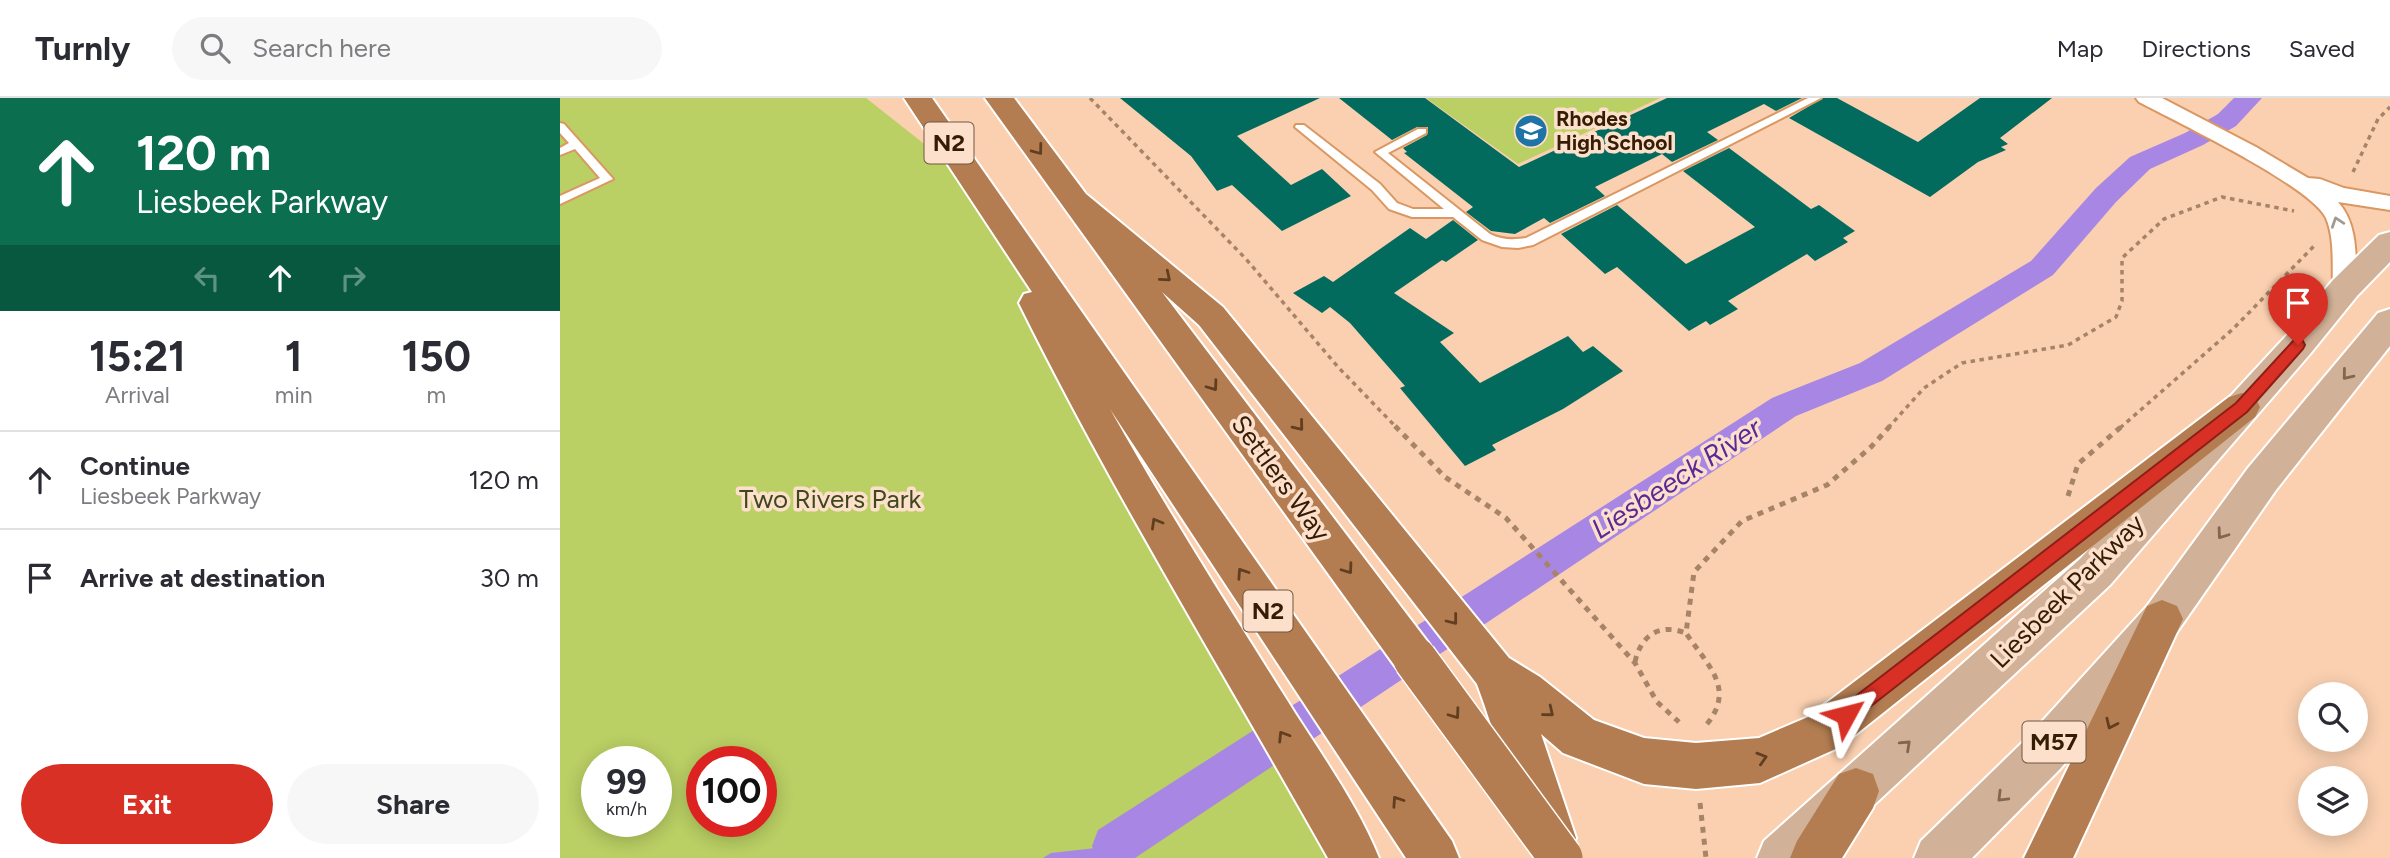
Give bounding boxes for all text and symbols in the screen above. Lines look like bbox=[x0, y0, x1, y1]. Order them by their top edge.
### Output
search box bbox=[172, 17, 662, 80]
text: Turnly bbox=[35, 29, 130, 68]
icon: search bbox=[196, 29, 234, 67]
text: Search here bbox=[252, 32, 391, 64]
text: Map bbox=[2057, 34, 2103, 63]
text: Directions bbox=[2141, 34, 2251, 63]
text: Saved bbox=[2289, 34, 2355, 63]
place label: Rhodes High School bbox=[1556, 106, 1673, 155]
school or university icon: Rhodes High School bbox=[1512, 112, 1550, 150]
text: 120 m bbox=[136, 123, 271, 182]
road number: N2 bbox=[924, 123, 974, 164]
icon: ahead bbox=[21, 126, 112, 217]
one-way arrow bbox=[1030, 142, 1042, 155]
text: Liesbeek Parkway bbox=[136, 183, 388, 221]
one-way arrow bbox=[2331, 216, 2345, 228]
icon: left bbox=[188, 259, 226, 297]
icon: ahead bbox=[261, 259, 299, 297]
icon: right bbox=[334, 259, 372, 297]
one-way arrow bbox=[1157, 269, 1170, 281]
pin bbox=[2268, 273, 2328, 345]
icon: arrive bbox=[2279, 284, 2317, 322]
text: 15:21 bbox=[89, 331, 186, 382]
text: 1 bbox=[285, 331, 303, 382]
text: 150 bbox=[402, 331, 471, 382]
one-way arrow bbox=[2343, 367, 2356, 379]
one-way arrow bbox=[1204, 378, 1217, 391]
text: Arrival bbox=[105, 381, 170, 409]
text: min bbox=[275, 381, 313, 409]
text: m bbox=[426, 381, 446, 409]
street label: Settlers Way bbox=[1225, 409, 1338, 547]
water label: Liesbeeck River bbox=[1585, 410, 1768, 546]
one-way arrow bbox=[1291, 419, 1304, 431]
text: Continue bbox=[80, 450, 190, 482]
icon: ahead bbox=[21, 461, 59, 499]
text: 120 m bbox=[469, 464, 539, 496]
text: Liesbeek Parkway bbox=[80, 482, 261, 510]
park label: Two Rivers Park bbox=[739, 483, 921, 515]
street label: Liesbeek Parkway bbox=[1983, 507, 2151, 675]
one-way arrow bbox=[1152, 518, 1165, 531]
one-way arrow bbox=[2218, 526, 2230, 539]
icon: arrive bbox=[21, 559, 59, 597]
one-way arrow bbox=[1340, 561, 1352, 574]
text: Arrive at destination bbox=[80, 562, 325, 594]
text: 30 m bbox=[480, 562, 539, 594]
one-way arrow bbox=[1237, 567, 1250, 580]
road number: N2 bbox=[1244, 590, 1292, 632]
one-way arrow bbox=[1445, 612, 1458, 625]
position arrow bbox=[1809, 678, 1883, 752]
map controls bbox=[2298, 682, 2368, 836]
button: search bbox=[2298, 682, 2368, 752]
one-way arrow bbox=[1541, 704, 1553, 717]
one-way arrow bbox=[1447, 706, 1460, 719]
one-way arrow bbox=[2106, 717, 2120, 730]
road number: M57 bbox=[2022, 722, 2086, 762]
one-way arrow bbox=[1278, 731, 1291, 744]
one-way arrow bbox=[1898, 741, 1911, 753]
speed limit sign: 100 bbox=[686, 746, 777, 837]
one-way arrow bbox=[1756, 751, 1768, 766]
text: 99 bbox=[606, 761, 647, 803]
button: Exit bbox=[21, 764, 273, 844]
button: Share bbox=[287, 764, 539, 844]
button: layers bbox=[2298, 766, 2368, 836]
one-way arrow bbox=[1997, 789, 2010, 802]
one-way arrow bbox=[1392, 796, 1405, 809]
text: km/h bbox=[606, 798, 647, 820]

